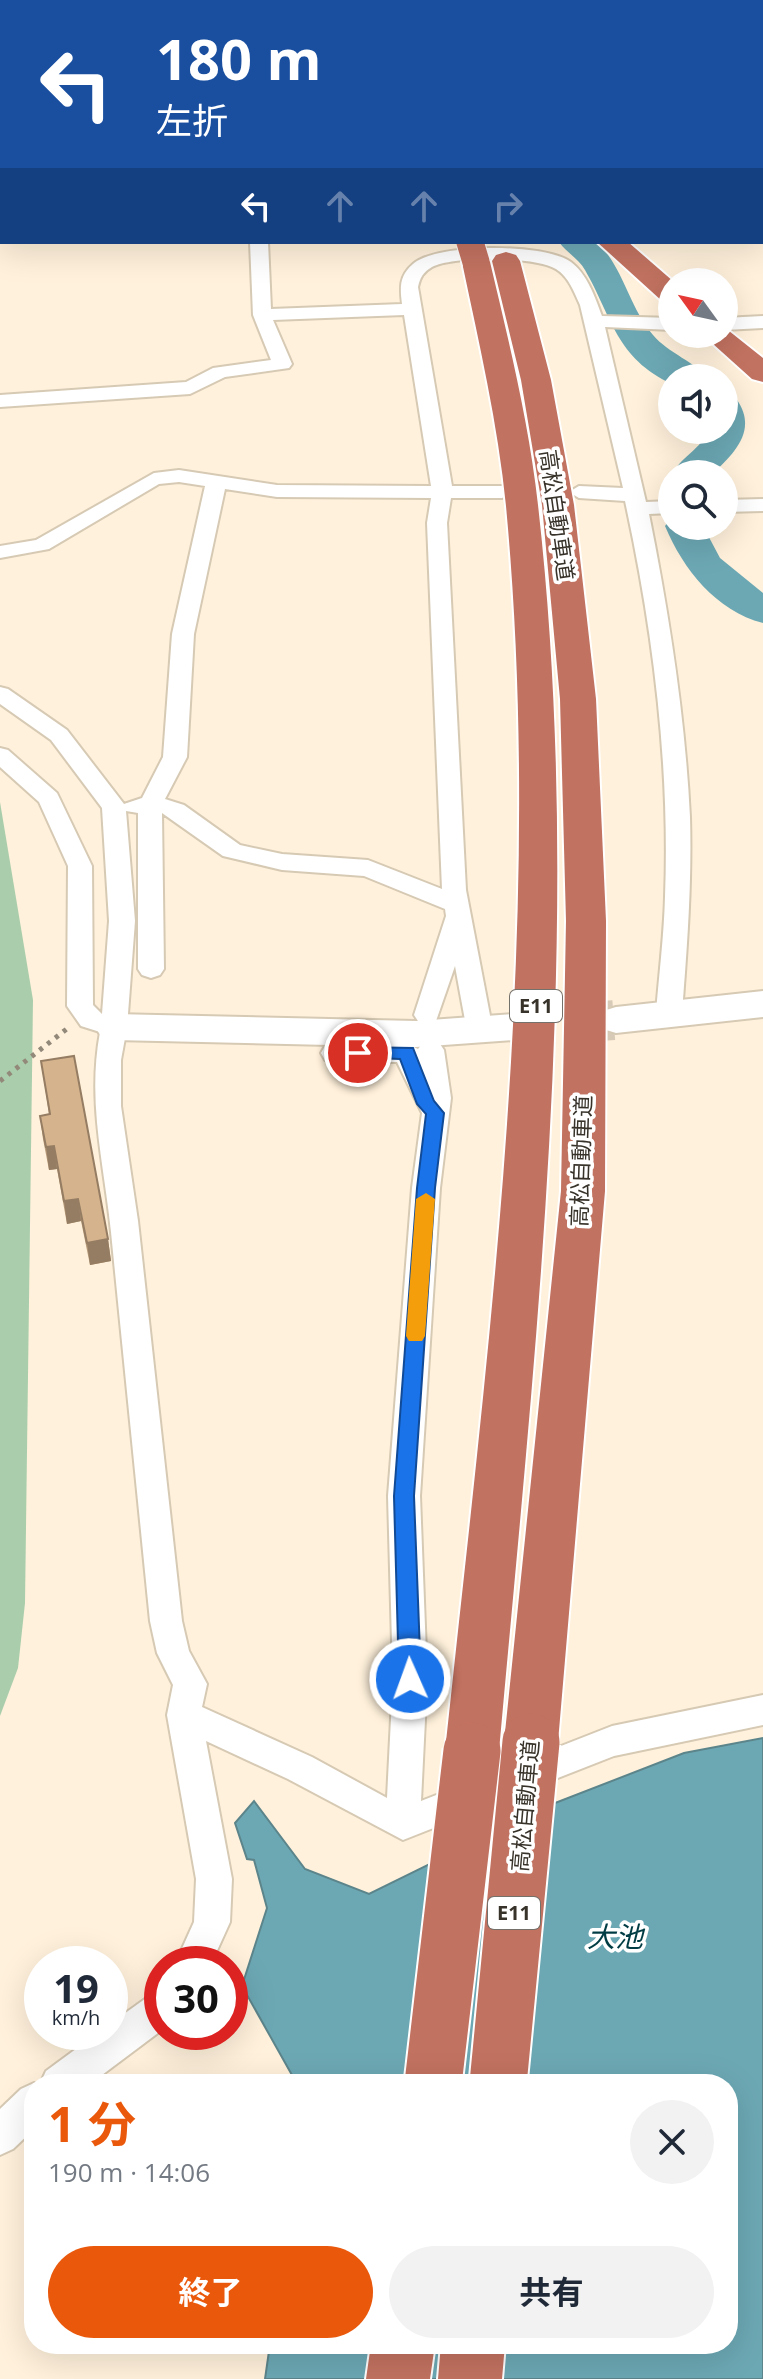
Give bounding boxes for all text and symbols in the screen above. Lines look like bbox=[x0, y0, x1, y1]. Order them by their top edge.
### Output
text: 180 m bbox=[156, 20, 322, 96]
icon: left bbox=[24, 32, 128, 136]
text: 左折 bbox=[156, 96, 228, 145]
icon: left bbox=[234, 184, 278, 228]
icon: ahead bbox=[318, 184, 362, 228]
icon: ahead bbox=[402, 184, 446, 228]
icon: right bbox=[486, 184, 530, 228]
north arrow bbox=[658, 268, 738, 348]
map controls bbox=[658, 268, 738, 540]
button: sound bbox=[658, 364, 738, 444]
street label: 高松自動車道 bbox=[534, 447, 582, 582]
button: search bbox=[658, 460, 738, 540]
road number: E11 bbox=[510, 990, 562, 1022]
pin bbox=[324, 1019, 392, 1087]
icon: arrive bbox=[336, 1031, 380, 1075]
street label: 高松自動車道 bbox=[563, 1094, 597, 1227]
position arrow bbox=[368, 1637, 452, 1721]
street label: 高松自動車道 bbox=[503, 1739, 545, 1873]
road number: E11 bbox=[488, 1897, 540, 1929]
water label: 大池 bbox=[587, 1917, 646, 1955]
speed limit sign: 30 bbox=[144, 1946, 248, 2050]
text: 19 bbox=[53, 1960, 99, 2015]
text: km/h bbox=[52, 2004, 100, 2031]
text: 1 分 bbox=[48, 2091, 136, 2156]
button: close bbox=[630, 2100, 714, 2184]
text: 190 m · 14:06 bbox=[48, 2154, 210, 2190]
button: 終了 bbox=[48, 2246, 373, 2338]
button: 共有 bbox=[389, 2246, 714, 2338]

